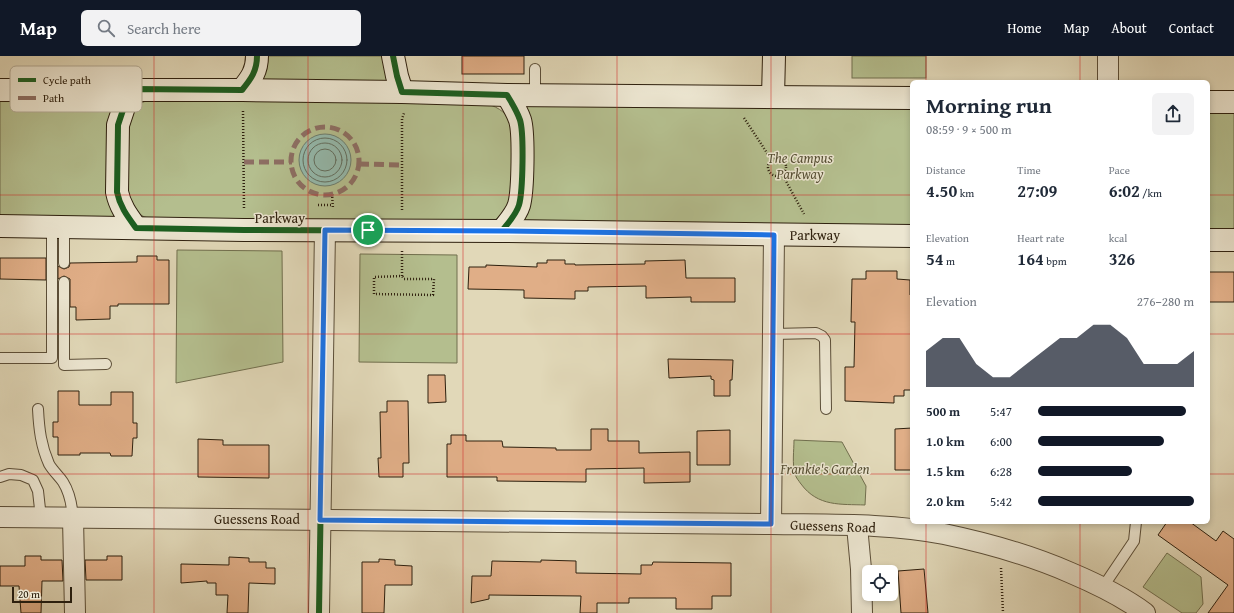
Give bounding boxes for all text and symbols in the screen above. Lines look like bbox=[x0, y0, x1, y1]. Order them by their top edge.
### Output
search box bbox=[81, 10, 361, 46]
text: Map bbox=[20, 14, 57, 42]
icon: search bbox=[95, 17, 117, 39]
text: Search here bbox=[127, 18, 201, 39]
text: Home bbox=[1007, 18, 1042, 38]
text: Map bbox=[1064, 18, 1089, 38]
text: About bbox=[1111, 18, 1147, 38]
text: Contact bbox=[1169, 18, 1214, 38]
legend bbox=[10, 66, 142, 112]
text: Cycle path bbox=[43, 72, 92, 88]
text: Morning run bbox=[926, 89, 1052, 121]
text: Path bbox=[43, 90, 65, 106]
button: share bbox=[1152, 93, 1194, 135]
text: 08:59 · 9 × 500 m bbox=[926, 120, 1012, 139]
park label: The Campus Parkway bbox=[767, 148, 833, 184]
text: Distance bbox=[926, 162, 965, 178]
text: Time bbox=[1017, 162, 1041, 178]
text: Pace bbox=[1109, 162, 1130, 178]
text: 4.50 bbox=[926, 178, 957, 203]
text: 27:09 bbox=[1017, 178, 1057, 203]
text: 6:02 bbox=[1109, 178, 1140, 203]
text: km bbox=[957, 185, 974, 201]
text: /km bbox=[1140, 185, 1162, 201]
street label: Parkway bbox=[255, 208, 305, 228]
pin bbox=[351, 213, 385, 247]
icon: arrive bbox=[357, 219, 379, 241]
street label: Parkway bbox=[790, 225, 840, 245]
text: Elevation bbox=[926, 230, 969, 246]
text: Heart rate bbox=[1017, 230, 1065, 246]
text: kcal bbox=[1109, 230, 1127, 246]
text: 54 bbox=[926, 246, 944, 271]
text: 164 bbox=[1017, 246, 1044, 271]
text: 326 bbox=[1109, 246, 1135, 271]
text: m bbox=[944, 253, 955, 269]
text: bpm bbox=[1044, 253, 1067, 269]
text: Elevation bbox=[926, 292, 977, 311]
text: 276–280 m bbox=[1137, 292, 1194, 311]
text: 500 m bbox=[926, 402, 960, 421]
text: 5:47 bbox=[990, 402, 1012, 421]
text: 1.0 km bbox=[926, 432, 965, 451]
text: 6:00 bbox=[990, 432, 1012, 451]
park label: Frankie's Garden bbox=[779, 459, 870, 479]
text: 1.5 km bbox=[926, 462, 965, 481]
text: 6:28 bbox=[990, 462, 1012, 481]
text: 2.0 km bbox=[926, 492, 965, 511]
text: 5:42 bbox=[990, 492, 1012, 511]
street label: Guessens Road bbox=[214, 509, 300, 529]
street label: Guessens Road bbox=[790, 515, 877, 538]
map controls bbox=[862, 565, 898, 601]
button: locate bbox=[862, 565, 898, 601]
scale bar bbox=[12, 585, 72, 604]
text: 20 m bbox=[18, 586, 40, 602]

